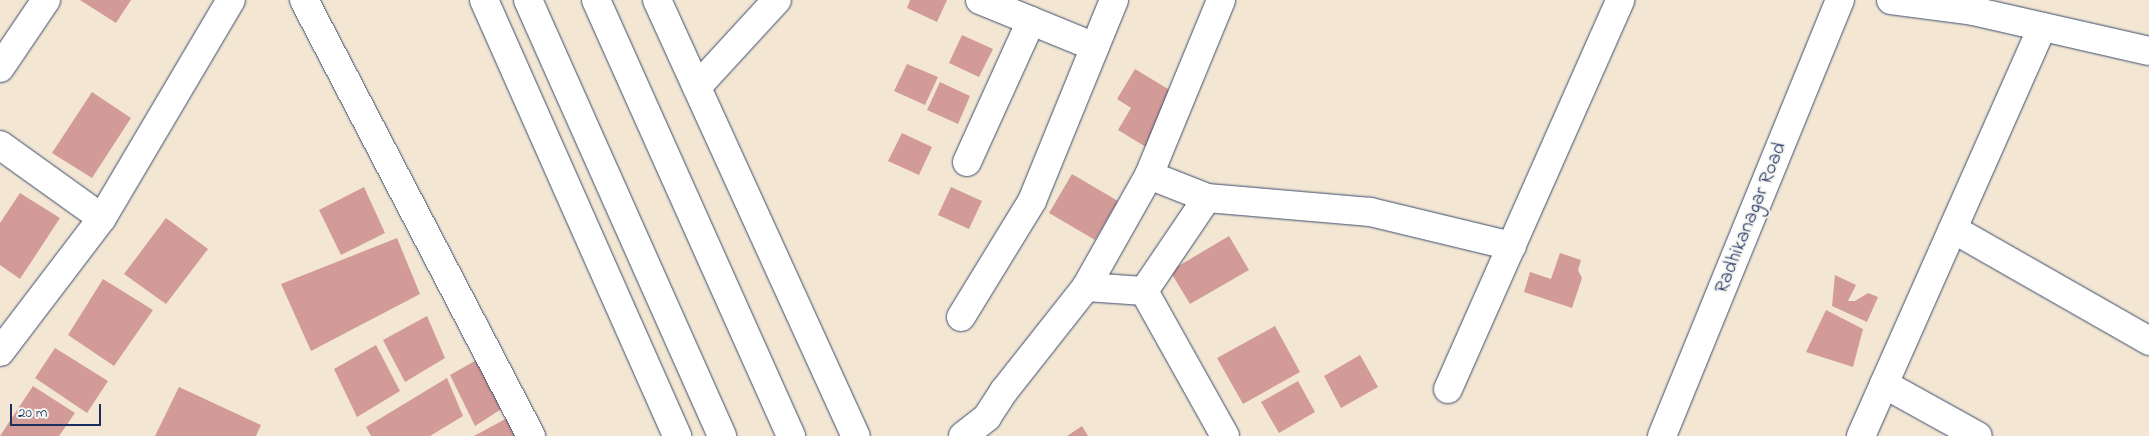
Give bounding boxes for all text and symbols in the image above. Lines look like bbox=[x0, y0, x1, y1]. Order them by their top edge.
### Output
street label: Radhikanagar Road bbox=[1710, 139, 1792, 297]
scale bar bbox=[12, 394, 104, 426]
text: 20 m bbox=[18, 402, 47, 424]

